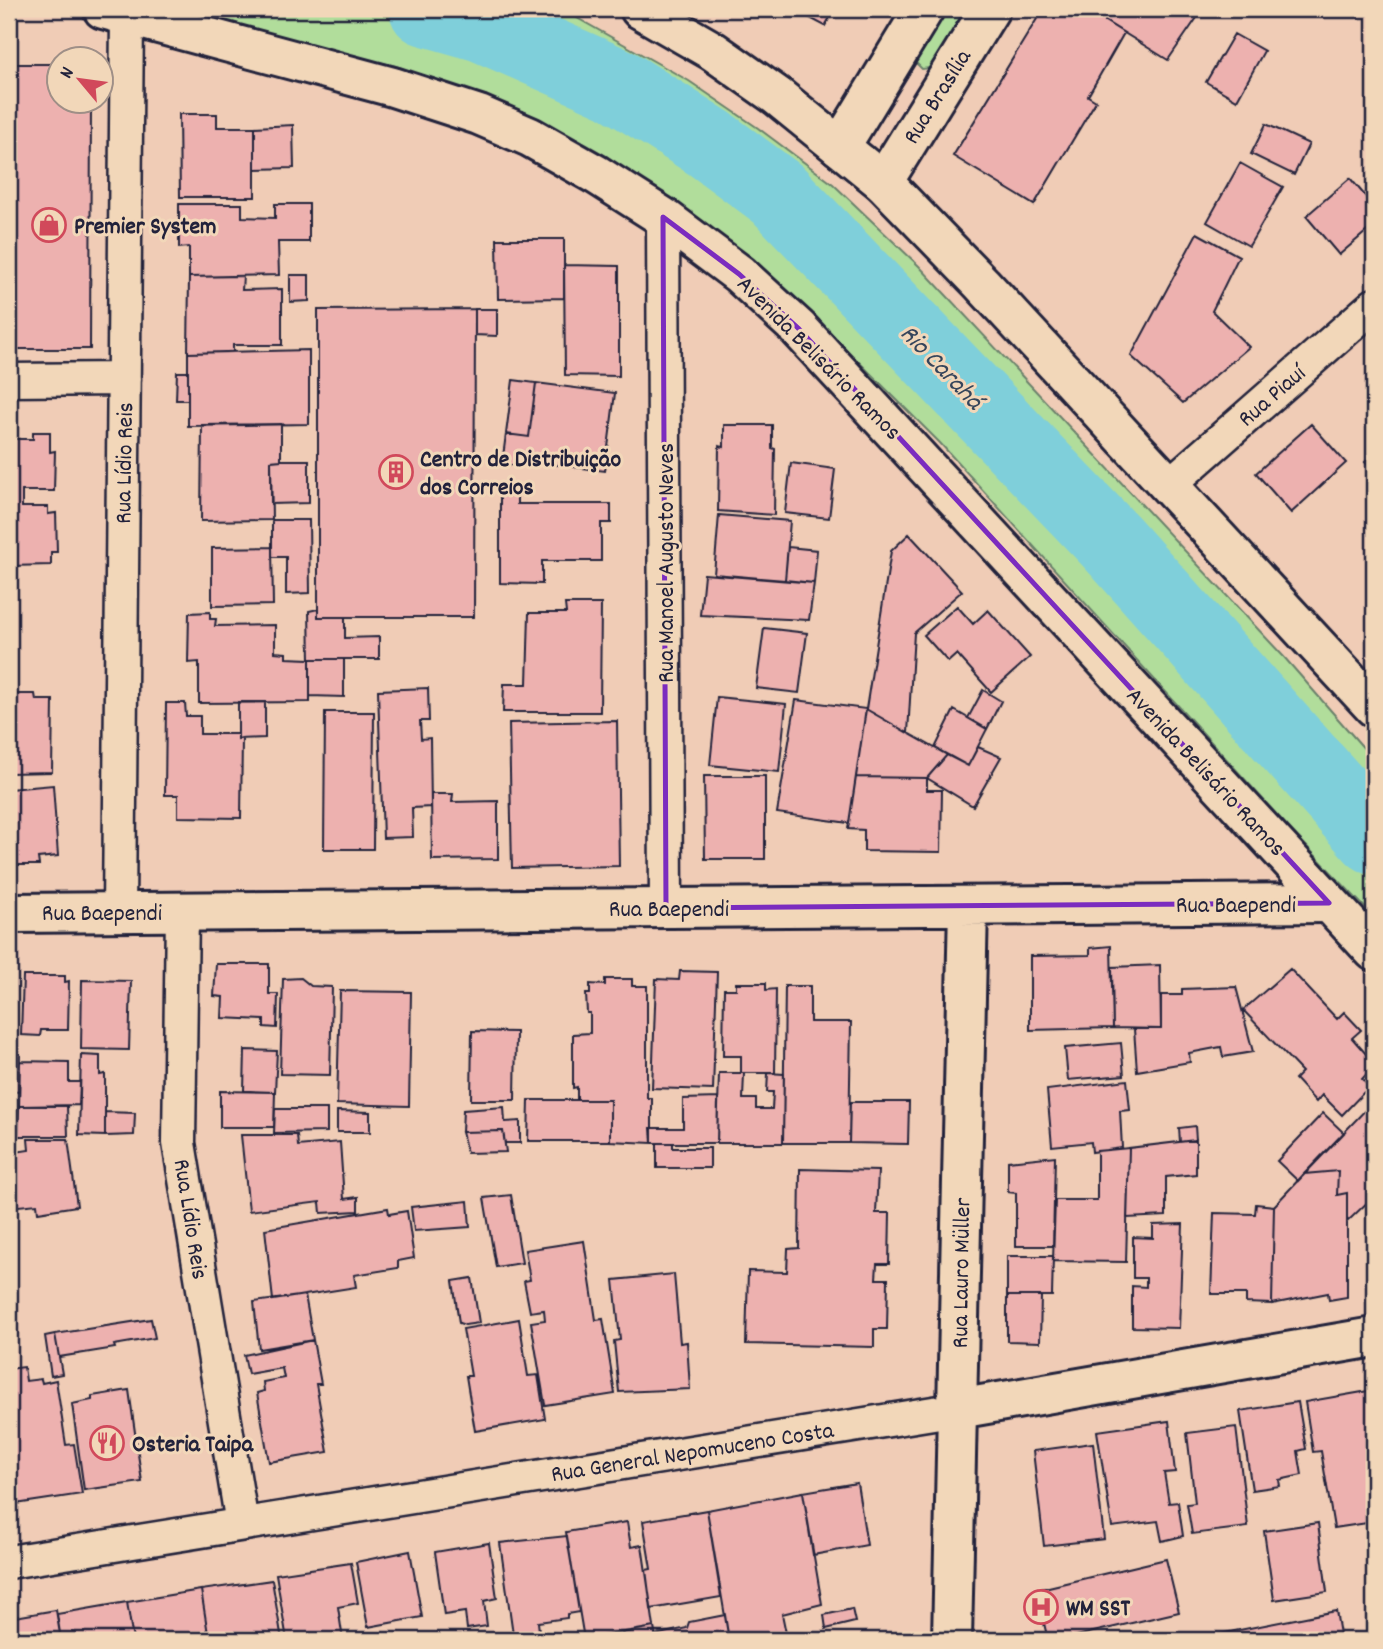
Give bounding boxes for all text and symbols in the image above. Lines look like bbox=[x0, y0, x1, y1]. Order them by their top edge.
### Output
street label: Rua Brasília bbox=[896, 43, 981, 152]
north arrow bbox=[46, 46, 116, 116]
text: N bbox=[54, 63, 82, 84]
shop icon: Premier System bbox=[30, 206, 68, 244]
place label: Premier System bbox=[74, 211, 217, 245]
street label: Avenida Belisário Ramos bbox=[728, 269, 908, 449]
water label: Rio Carahá bbox=[890, 317, 992, 421]
street label: Rua Piauí bbox=[1232, 357, 1316, 436]
street label: Rua Lídio Reis bbox=[108, 402, 144, 524]
street label: Rua Manoel Augusto Neves bbox=[651, 443, 685, 683]
place label: Centro de Distribuição dos Correios bbox=[420, 444, 622, 506]
building icon: Centro de Distribuição dos Correios bbox=[377, 453, 415, 491]
street label: Avenida Belisário Ramos bbox=[1117, 681, 1293, 865]
street label: Rua Baependi bbox=[1176, 890, 1296, 924]
street label: Rua Baependi bbox=[609, 894, 729, 928]
street label: Rua Baependi bbox=[42, 898, 162, 932]
street label: Rua Lídio Reis bbox=[163, 1157, 215, 1282]
street label: Rua Lauro Müller bbox=[945, 1197, 981, 1349]
street label: Rua General Nepomuceno Costa bbox=[549, 1415, 837, 1493]
restaurant icon: Osteria Taipa bbox=[88, 1424, 126, 1462]
place label: Osteria Taipa bbox=[132, 1429, 254, 1463]
hospital icon: WM SST bbox=[1022, 1588, 1060, 1626]
place label: WM SST bbox=[1066, 1593, 1131, 1627]

